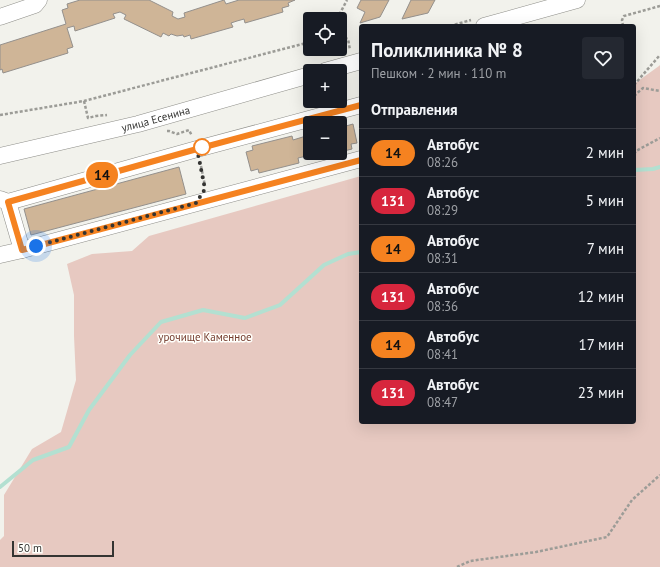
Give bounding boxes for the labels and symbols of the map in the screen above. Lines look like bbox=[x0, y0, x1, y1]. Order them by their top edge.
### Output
street label: улица Есенина bbox=[120, 103, 192, 135]
unlabelled marker bbox=[193, 138, 211, 156]
line badge: 14 bbox=[84, 162, 120, 188]
your location bbox=[26, 236, 46, 256]
park label: урочище Каменное bbox=[158, 330, 252, 344]
scale bar bbox=[12, 539, 114, 558]

